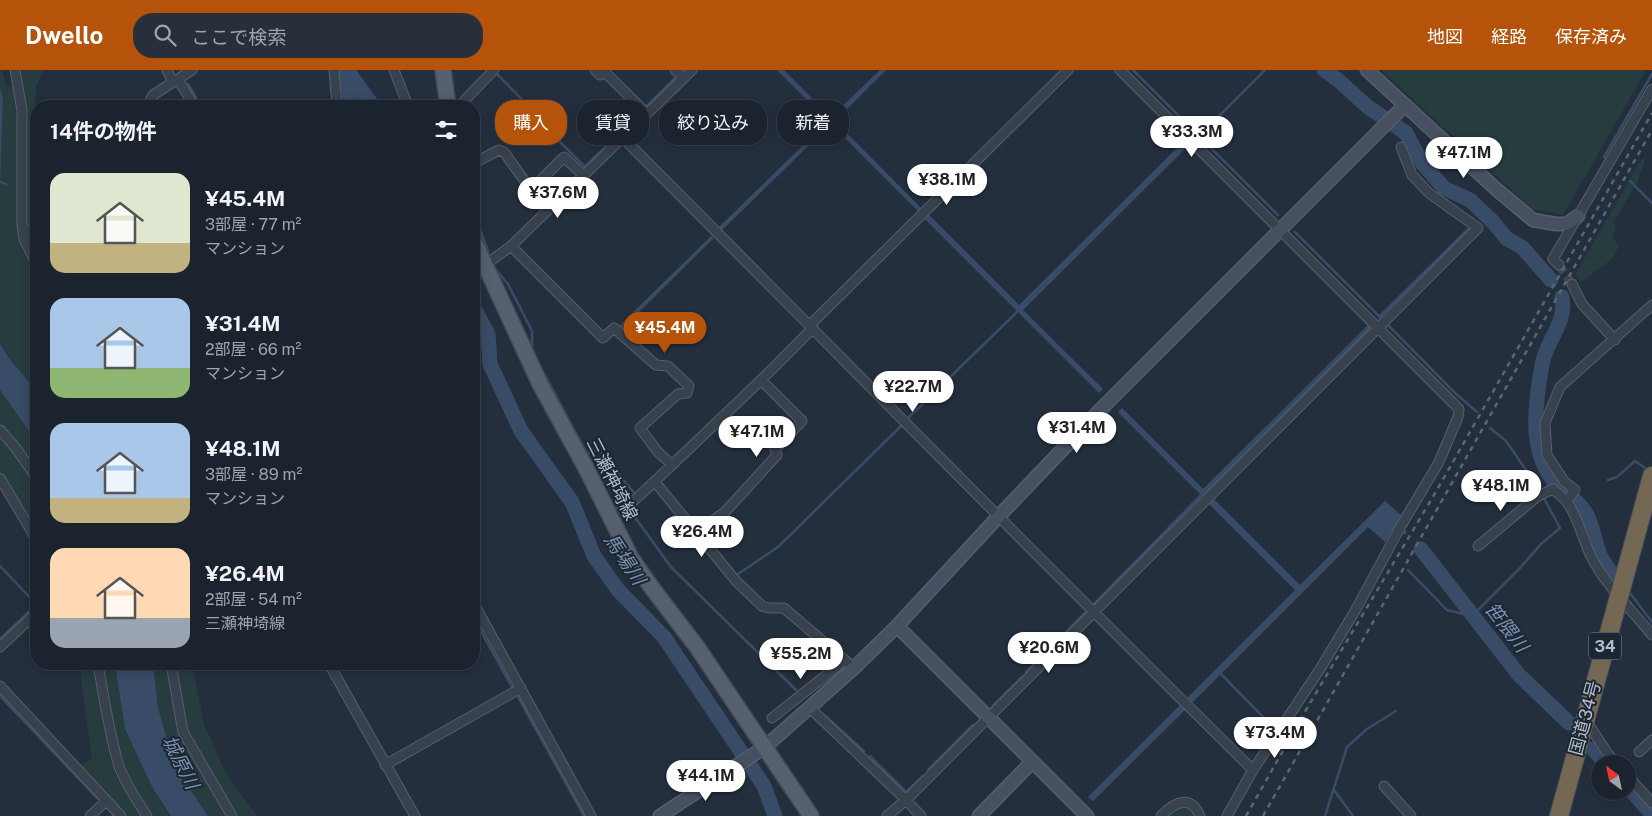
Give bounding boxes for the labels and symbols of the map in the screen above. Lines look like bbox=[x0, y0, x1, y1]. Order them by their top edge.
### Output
pin: ¥33.3M bbox=[1151, 116, 1233, 158]
pin: ¥47.1M bbox=[1423, 136, 1505, 179]
pin: ¥38.1M bbox=[906, 164, 988, 206]
pin: ¥37.6M bbox=[517, 176, 599, 219]
pin: ¥45.4M bbox=[624, 312, 706, 354]
pin: ¥22.7M bbox=[872, 370, 954, 413]
pin: ¥31.4M bbox=[1036, 412, 1118, 454]
pin: ¥47.1M bbox=[716, 416, 798, 458]
street label: 三瀬神埼線 bbox=[583, 434, 642, 524]
pin: ¥48.1M bbox=[1460, 470, 1542, 512]
pin: ¥26.4M bbox=[661, 516, 743, 558]
water label: 馬場川 bbox=[600, 529, 651, 590]
water label: 笹隈川 bbox=[1481, 598, 1534, 658]
pin: ¥20.6M bbox=[1008, 632, 1090, 674]
road number: 34 bbox=[1589, 632, 1621, 660]
pin: ¥55.2M bbox=[760, 638, 842, 680]
street label: 国道34号 bbox=[1564, 678, 1605, 758]
pin: ¥73.4M bbox=[1234, 716, 1316, 759]
water label: 城原川 bbox=[158, 732, 205, 794]
north arrow bbox=[1591, 755, 1636, 800]
pin: ¥44.1M bbox=[665, 760, 747, 802]

